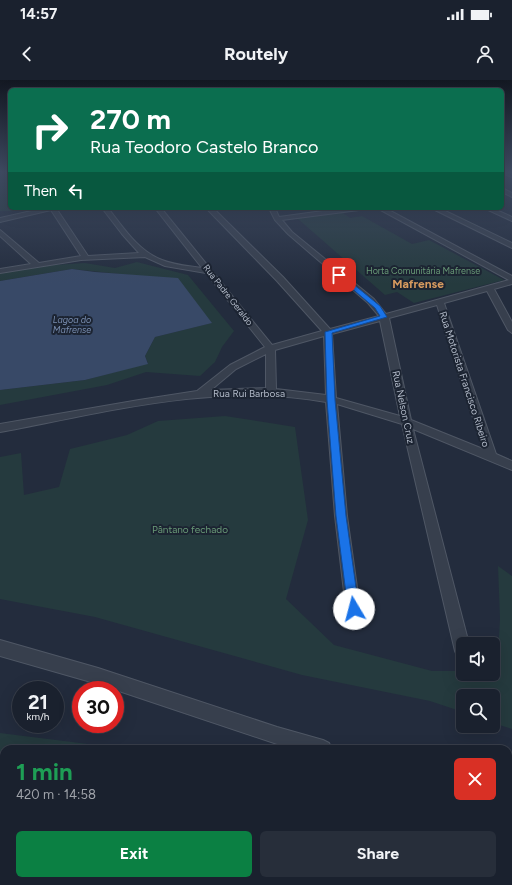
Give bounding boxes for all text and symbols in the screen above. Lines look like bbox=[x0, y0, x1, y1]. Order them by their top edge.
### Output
text: 14:57 bbox=[20, 5, 57, 23]
icon: back bbox=[16, 43, 38, 65]
text: Routely bbox=[224, 43, 288, 65]
icon: person bbox=[474, 43, 496, 65]
text: 270 m bbox=[90, 102, 171, 136]
icon: right bbox=[24, 104, 76, 156]
text: Rua Teodoro Castelo Branco bbox=[90, 136, 318, 158]
icon: left bbox=[65, 180, 87, 202]
text: Then bbox=[24, 182, 57, 200]
pin bbox=[322, 258, 356, 292]
street label: Rua Padre Geraldo bbox=[201, 262, 256, 327]
icon: arrive bbox=[328, 264, 350, 286]
park label: Horta Comunitária Mafrense bbox=[366, 265, 480, 276]
district label: Mafrense bbox=[392, 277, 444, 291]
street label: Rua Motorista Francisco Ribeiro bbox=[436, 310, 493, 449]
water label: Lagoa do Mafrense bbox=[53, 314, 91, 335]
street label: Rua Nelson Cruz bbox=[389, 369, 418, 445]
street label: Rua Rui Barbosa bbox=[213, 387, 285, 400]
park label: Pântano fechado bbox=[152, 523, 228, 536]
position arrow bbox=[333, 588, 375, 630]
map controls bbox=[456, 637, 500, 733]
button: sound bbox=[456, 637, 500, 681]
speed limit sign: 30 bbox=[72, 681, 124, 733]
button: search bbox=[456, 689, 500, 733]
text: 21 bbox=[28, 690, 48, 714]
text: km/h bbox=[27, 710, 49, 723]
text: 1 min bbox=[16, 757, 73, 786]
button: close bbox=[454, 758, 496, 800]
text: 420 m · 14:58 bbox=[16, 787, 96, 802]
button: Exit bbox=[16, 831, 252, 877]
button: Share bbox=[260, 831, 496, 877]

